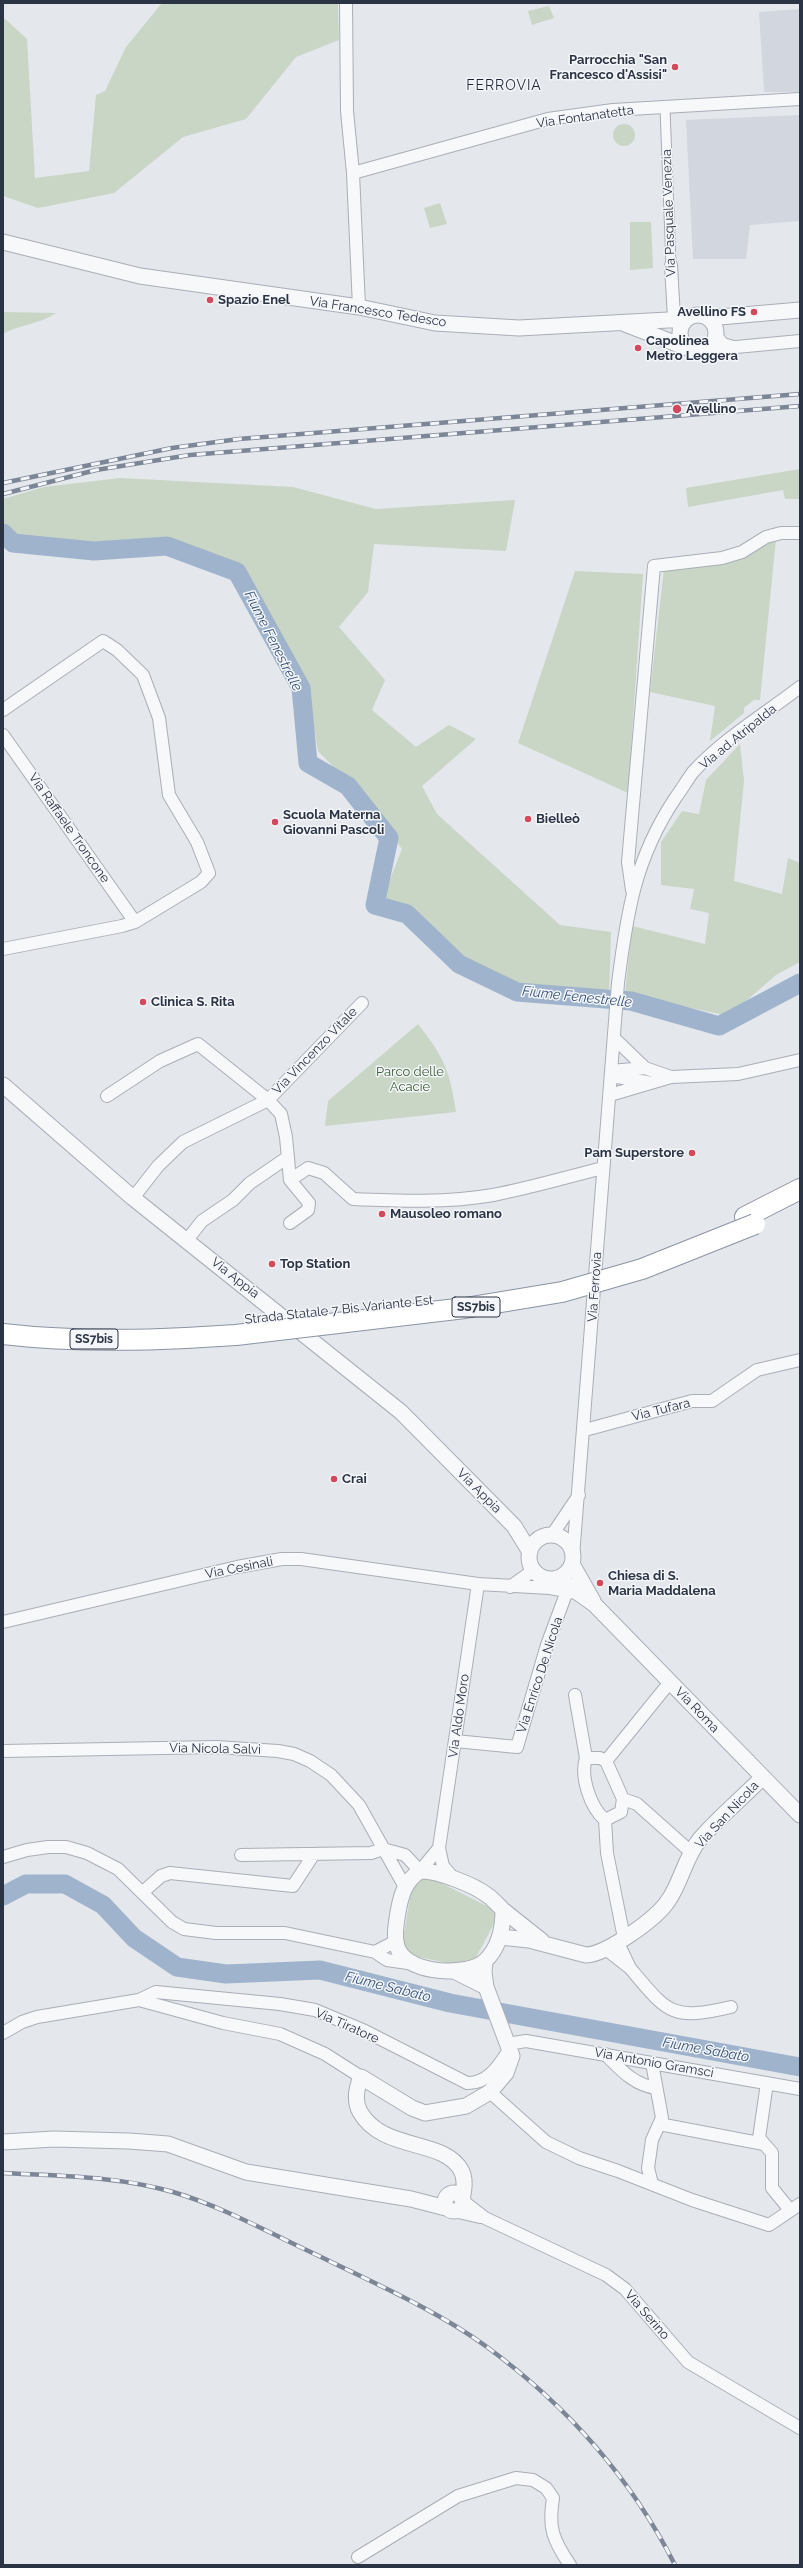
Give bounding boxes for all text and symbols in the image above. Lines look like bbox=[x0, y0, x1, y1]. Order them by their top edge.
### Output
place label: Parrocchia "San Francesco d'Assisi" bbox=[550, 52, 667, 83]
marker: Parrocchia "San Francesco d'Assisi" bbox=[670, 62, 680, 72]
district label: FERROVIA bbox=[466, 78, 542, 94]
street label: Via Fontanatetta bbox=[535, 102, 635, 132]
street label: Via Pasquale Venezia bbox=[659, 149, 679, 277]
place label: Spazio Enel bbox=[218, 292, 290, 308]
street label: Via Francesco Tedesco bbox=[308, 293, 448, 331]
marker: Spazio Enel bbox=[205, 295, 215, 305]
place label: Avellino FS bbox=[677, 304, 746, 320]
marker: Avellino FS bbox=[749, 307, 759, 317]
place label: Capolinea Metro Leggera bbox=[646, 333, 738, 364]
marker: Capolinea Metro Leggera bbox=[633, 343, 643, 353]
place label: Avellino bbox=[686, 401, 736, 417]
marker: Avellino bbox=[671, 403, 683, 415]
water label: Fiume Fenestrelle bbox=[240, 588, 306, 694]
street label: Via ad Atripalda bbox=[696, 701, 780, 773]
street label: Via Raffaele Troncone bbox=[25, 770, 113, 886]
place label: Scuola Materna Giovanni Pascoli bbox=[283, 807, 384, 838]
place label: Bielleò bbox=[536, 811, 580, 827]
marker: Bielleò bbox=[523, 814, 533, 824]
marker: Scuola Materna Giovanni Pascoli bbox=[270, 817, 280, 827]
water label: Fiume Fenestrelle bbox=[521, 983, 633, 1011]
place label: Clinica S. Rita bbox=[151, 994, 235, 1010]
marker: Clinica S. Rita bbox=[138, 997, 148, 1007]
street label: Via Vincenzo Vitale bbox=[269, 1004, 361, 1098]
park label: Parco delle Acacie bbox=[376, 1064, 444, 1095]
place label: Pam Superstore bbox=[584, 1145, 684, 1161]
marker: Pam Superstore bbox=[687, 1148, 697, 1158]
place label: Mausoleo romano bbox=[390, 1206, 502, 1222]
marker: Mausoleo romano bbox=[377, 1209, 387, 1219]
street label: Via Ferrovia bbox=[585, 1251, 605, 1323]
street label: Via Appia bbox=[208, 1254, 262, 1302]
place label: Top Station bbox=[280, 1256, 350, 1272]
marker: Top Station bbox=[267, 1259, 277, 1269]
street label: Strada Statale 7 Bis Variante Est bbox=[244, 1292, 434, 1328]
road number: SS7bis bbox=[452, 1297, 500, 1317]
road number: SS7bis bbox=[70, 1329, 118, 1349]
street label: Via Tufara bbox=[630, 1395, 692, 1425]
street label: Via Appia bbox=[453, 1465, 505, 1517]
place label: Crai bbox=[342, 1471, 367, 1487]
marker: Crai bbox=[329, 1474, 339, 1484]
street label: Via Cesinali bbox=[204, 1554, 274, 1582]
place label: Chiesa di S. Maria Maddalena bbox=[608, 1568, 716, 1599]
marker: Chiesa di S. Maria Maddalena bbox=[595, 1578, 605, 1588]
street label: Via Enrico De Nicola bbox=[514, 1615, 566, 1735]
street label: Via Aldo Moro bbox=[445, 1673, 473, 1759]
street label: Via Roma bbox=[672, 1684, 722, 1736]
street label: Via Nicola Salvi bbox=[169, 1740, 261, 1758]
street label: Via San Nicola bbox=[692, 1778, 762, 1852]
water label: Fiume Sabato bbox=[343, 1968, 433, 2006]
street label: Via Tiratore bbox=[313, 2005, 381, 2047]
water label: Fiume Sabato bbox=[661, 2034, 751, 2066]
street label: Via Antonio Gramsci bbox=[593, 2045, 715, 2081]
street label: Via Serino bbox=[621, 2287, 673, 2343]

